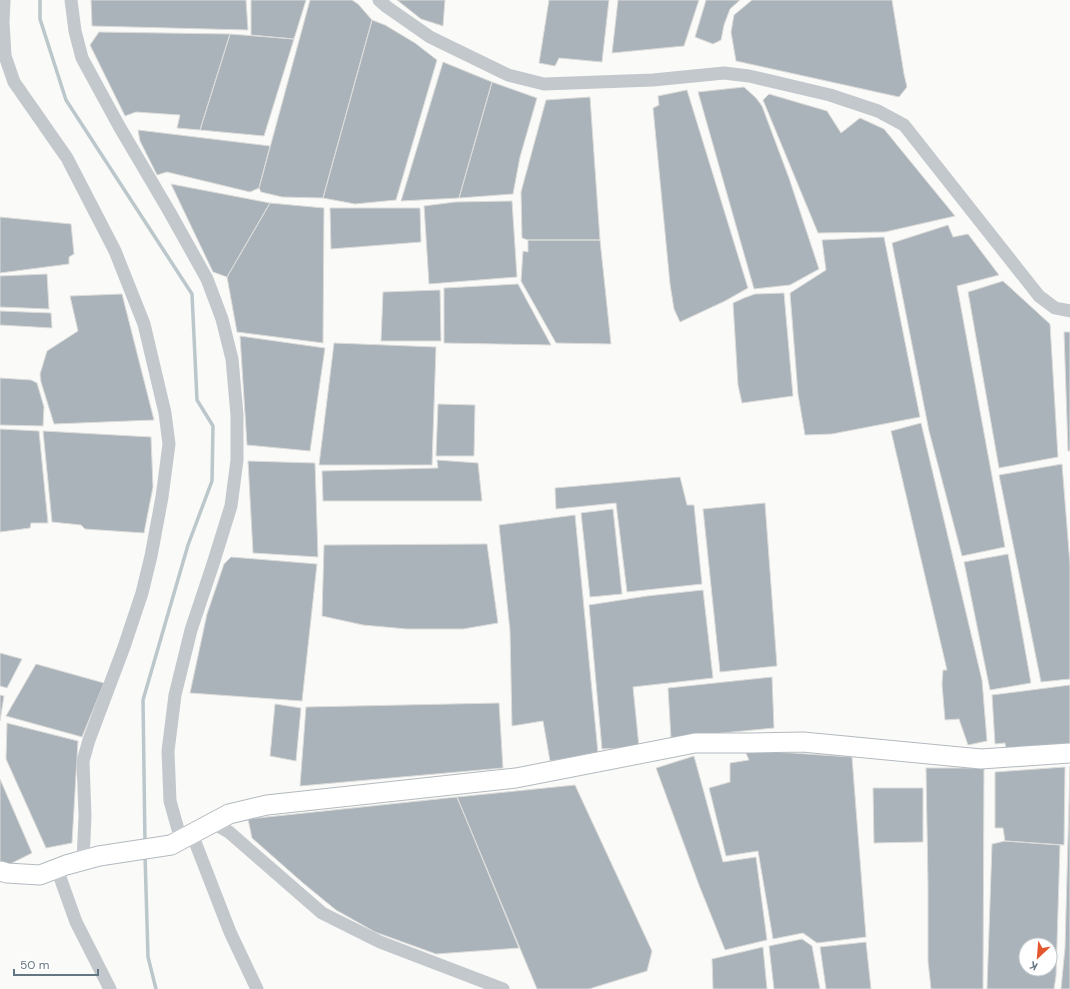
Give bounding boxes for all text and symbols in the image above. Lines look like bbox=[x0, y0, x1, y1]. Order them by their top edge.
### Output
north arrow bbox=[1018, 937, 1058, 977]
scale bar bbox=[14, 951, 98, 977]
text: 50 m bbox=[20, 957, 49, 973]
text: K bbox=[1027, 958, 1040, 974]

